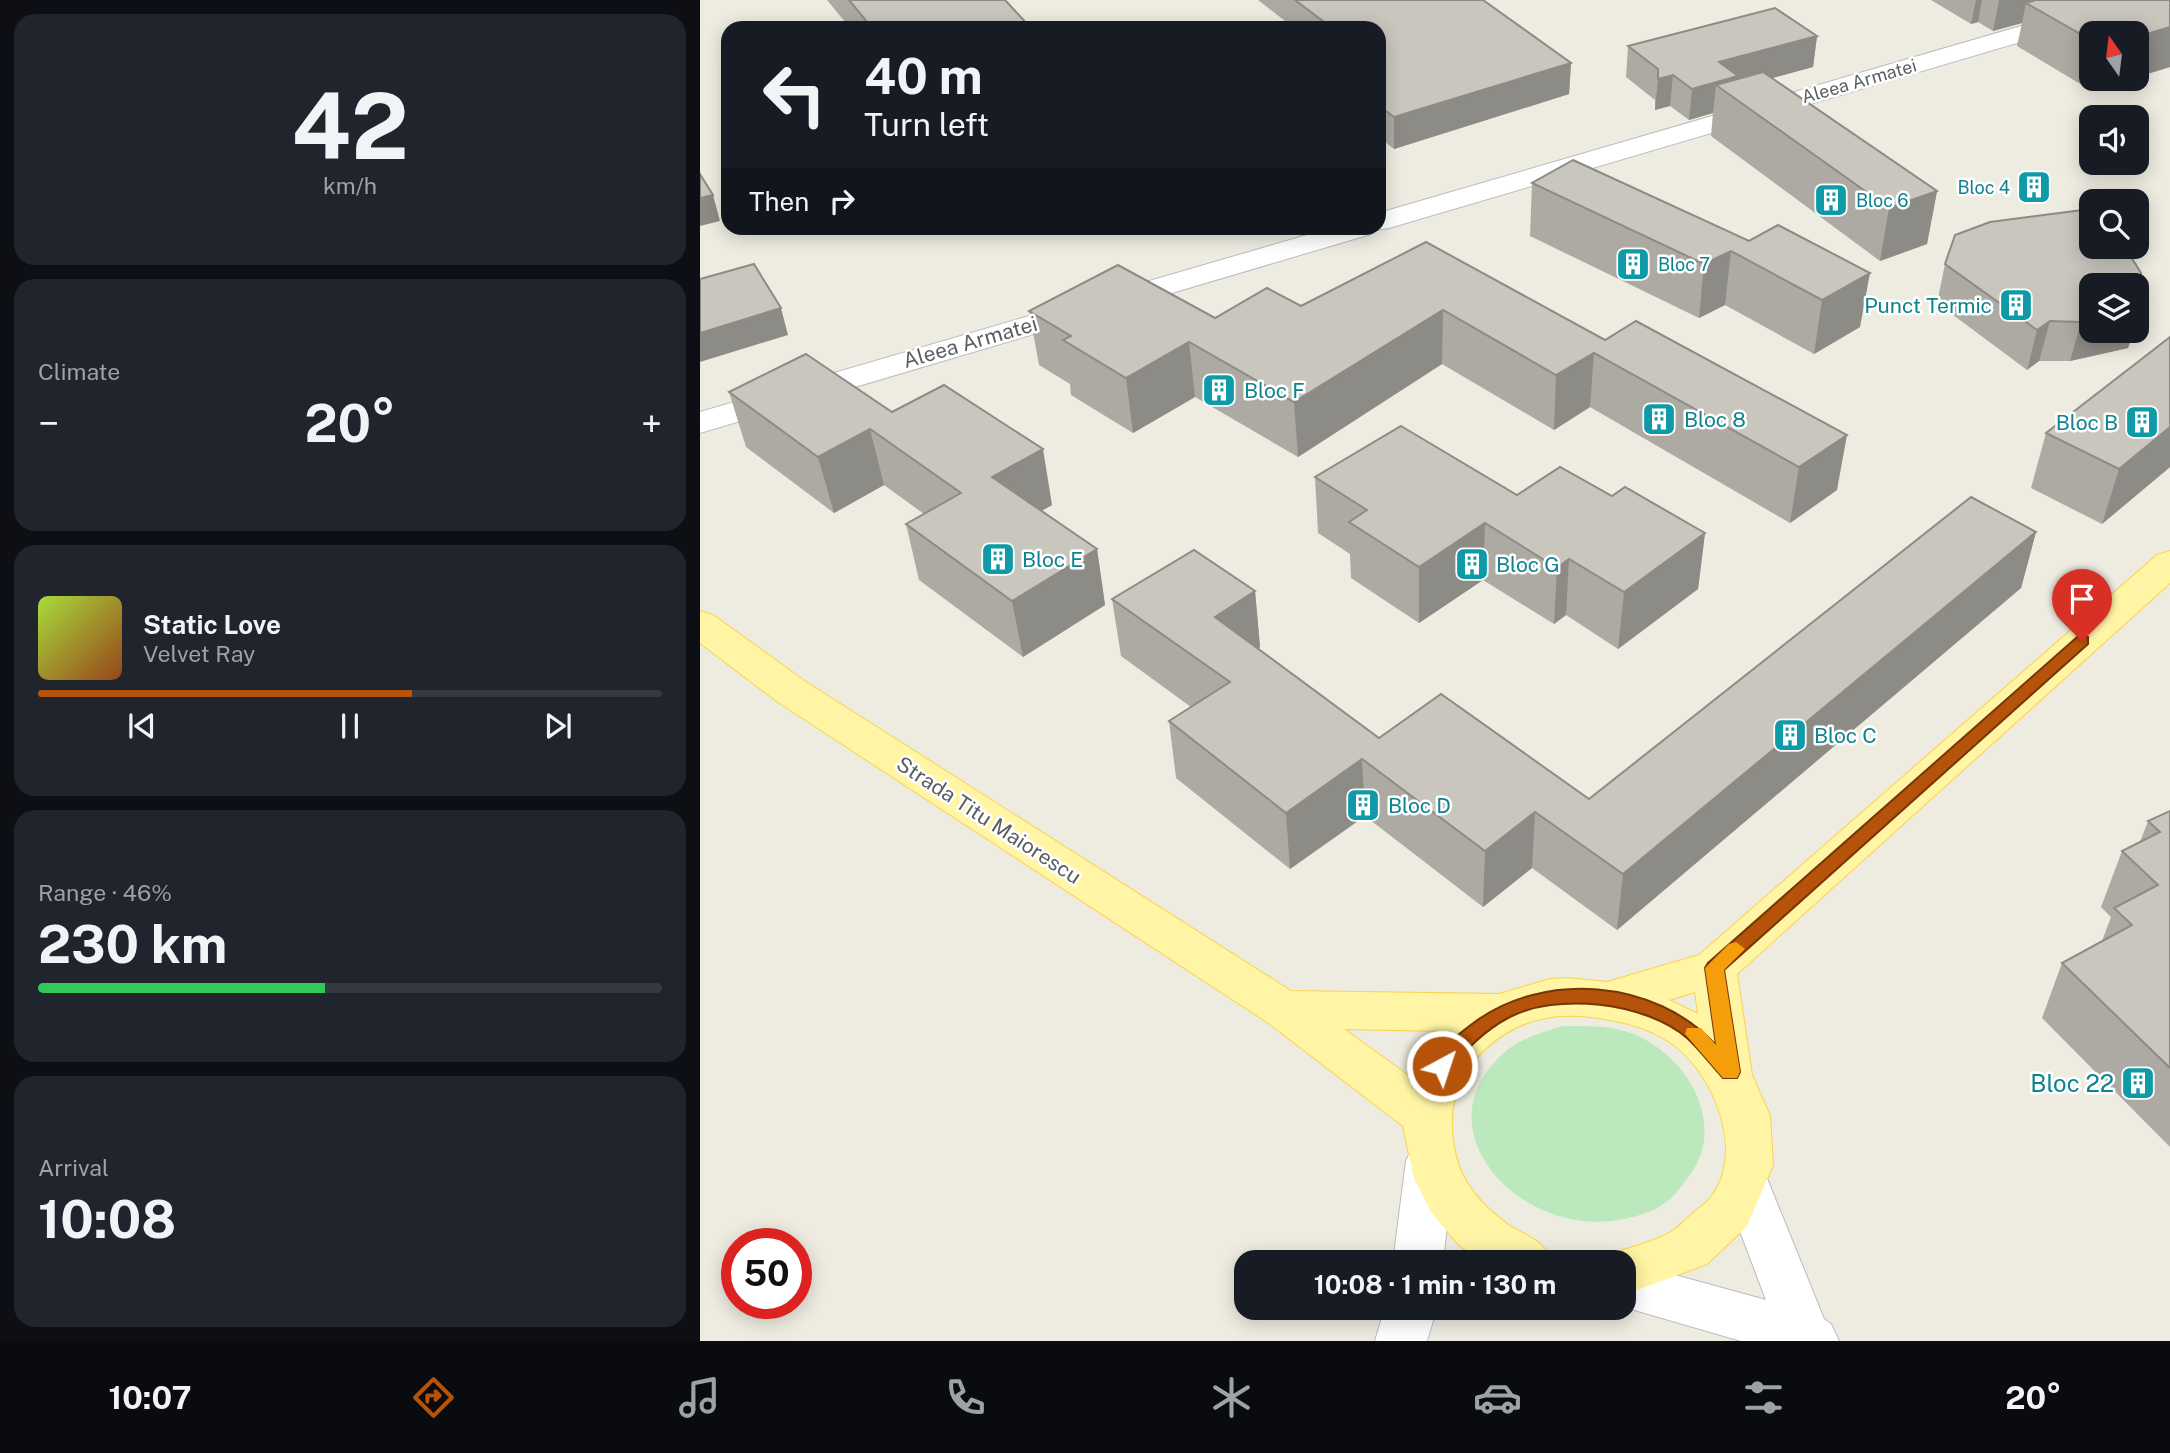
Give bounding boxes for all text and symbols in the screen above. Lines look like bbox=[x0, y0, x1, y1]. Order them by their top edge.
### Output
north arrow bbox=[2079, 21, 2149, 91]
map controls bbox=[2079, 21, 2149, 343]
text: 40 m bbox=[864, 47, 983, 105]
icon: left bbox=[749, 49, 840, 140]
street label: Aleea Armatei bbox=[1799, 55, 1919, 107]
text: 42 bbox=[291, 73, 409, 179]
button: sound bbox=[2079, 105, 2149, 175]
text: Turn left bbox=[864, 106, 989, 143]
building icon: Bloc 4 bbox=[2015, 168, 2053, 206]
text: km/h bbox=[323, 172, 377, 199]
place label: Bloc 4 bbox=[1957, 177, 2010, 198]
building icon: Bloc 6 bbox=[1812, 181, 1850, 219]
icon: right bbox=[823, 182, 861, 220]
text: Then bbox=[749, 186, 809, 217]
button: search bbox=[2079, 189, 2149, 259]
place label: Bloc 6 bbox=[1856, 190, 1909, 211]
building icon: Bloc 7 bbox=[1614, 245, 1652, 283]
place label: Bloc 7 bbox=[1658, 254, 1710, 275]
button: layers bbox=[2079, 273, 2149, 343]
building icon: Punct Termic bbox=[1997, 286, 2035, 324]
place label: Punct Termic bbox=[1864, 293, 1992, 318]
street label: Aleea Armatei bbox=[900, 311, 1040, 373]
text: Climate bbox=[38, 358, 120, 385]
building icon: Bloc F bbox=[1200, 371, 1238, 409]
place label: Bloc F bbox=[1244, 378, 1305, 403]
text: 20° bbox=[304, 393, 396, 454]
building icon: Bloc 8 bbox=[1640, 400, 1678, 438]
text: − bbox=[38, 401, 59, 446]
text: + bbox=[641, 401, 662, 446]
building icon: Bloc B bbox=[2123, 403, 2161, 441]
place label: Bloc 8 bbox=[1684, 407, 1746, 432]
place label: Bloc B bbox=[2056, 410, 2118, 435]
building icon: Bloc E bbox=[979, 540, 1017, 578]
building icon: Bloc G bbox=[1453, 545, 1491, 583]
place label: Bloc E bbox=[1022, 547, 1083, 572]
place label: Bloc G bbox=[1496, 552, 1560, 577]
pin bbox=[2052, 569, 2112, 641]
icon: arrive bbox=[2063, 580, 2101, 618]
text: Static Love bbox=[143, 609, 281, 640]
text: Velvet Ray bbox=[143, 640, 255, 667]
icon: previous bbox=[123, 707, 161, 745]
icon: pause bbox=[331, 707, 369, 745]
icon: next bbox=[539, 707, 577, 745]
building icon: Bloc C bbox=[1771, 716, 1809, 754]
place label: Bloc C bbox=[1814, 723, 1877, 748]
street label: Strada Titu Maiorescu bbox=[892, 751, 1086, 889]
building icon: Bloc D bbox=[1344, 786, 1382, 824]
place label: Bloc D bbox=[1388, 793, 1451, 818]
text: Range · 46% bbox=[38, 879, 172, 906]
text: 230 km bbox=[38, 914, 227, 975]
position arrow bbox=[1405, 1029, 1479, 1103]
building icon: Bloc 22 bbox=[2119, 1064, 2157, 1102]
place label: Bloc 22 bbox=[2030, 1069, 2114, 1097]
text: Arrival bbox=[38, 1154, 109, 1181]
text: 10:08 bbox=[38, 1189, 176, 1250]
speed limit sign: 50 bbox=[721, 1228, 812, 1319]
text: 10:08 · 1 min · 130 m bbox=[1314, 1269, 1556, 1300]
icon: directions bbox=[409, 1373, 458, 1422]
icon: music bbox=[675, 1373, 724, 1422]
icon: phone bbox=[941, 1373, 990, 1422]
icon: climate bbox=[1207, 1373, 1256, 1422]
icon: car bbox=[1473, 1373, 1522, 1422]
icon: filters bbox=[1739, 1373, 1788, 1422]
text: 10:07 bbox=[109, 1379, 192, 1416]
text: 20° bbox=[2005, 1379, 2061, 1416]

